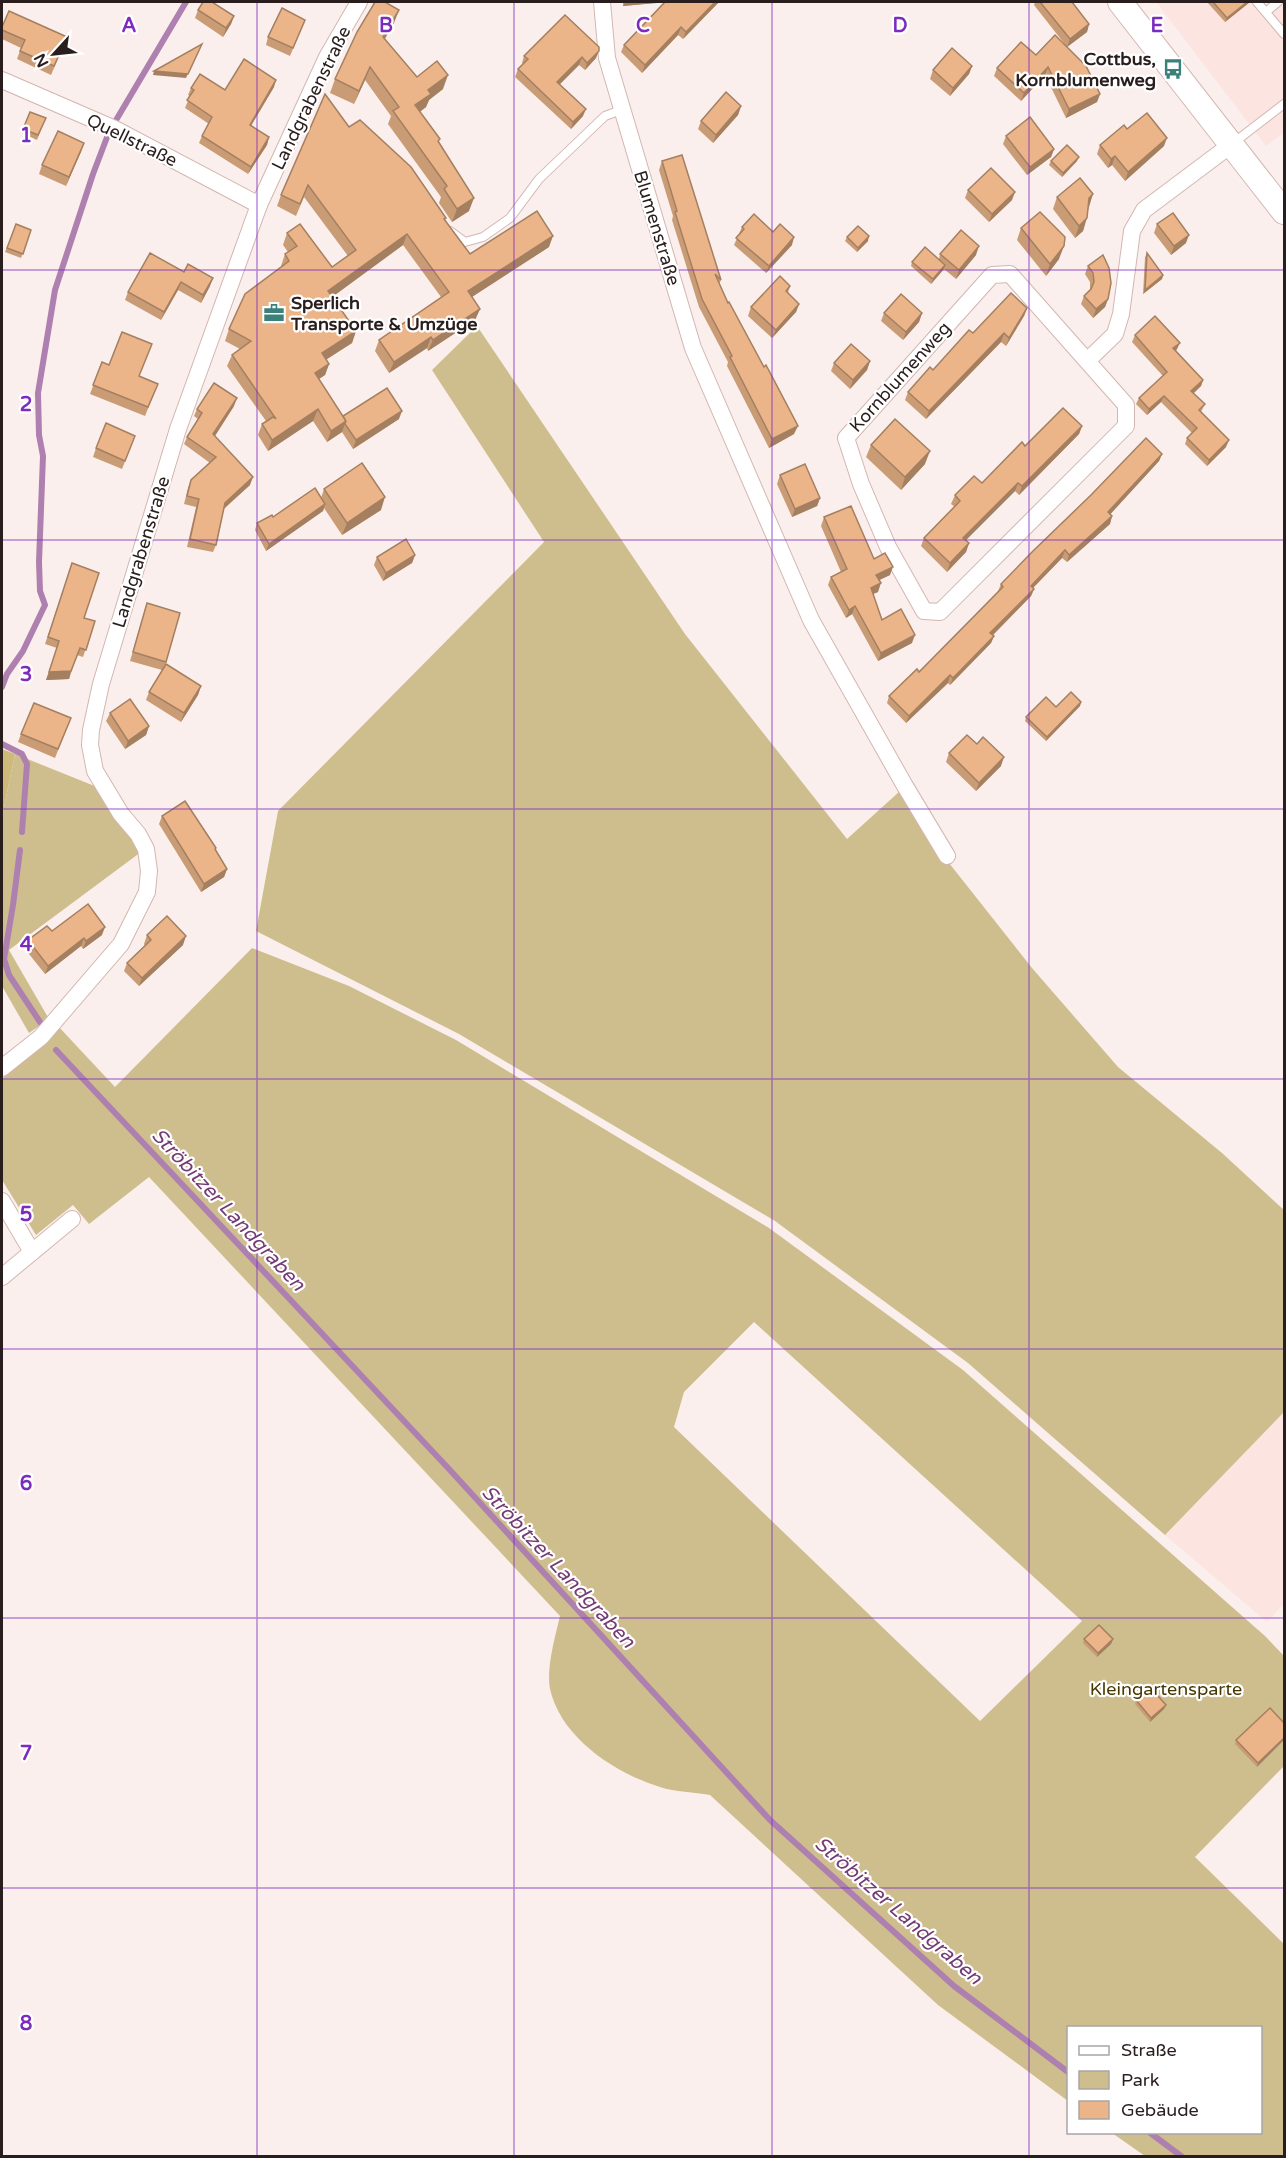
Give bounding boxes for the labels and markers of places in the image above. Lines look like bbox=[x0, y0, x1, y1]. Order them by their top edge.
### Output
place label: Cottbus, Kornblumenweg bbox=[1015, 48, 1156, 91]
bus stop icon: Cottbus, Kornblumenweg bbox=[1161, 57, 1185, 81]
place label: Sperlich Transporte & Umzüge bbox=[290, 292, 477, 335]
office icon: Sperlich Transporte & Umzüge bbox=[262, 301, 286, 325]

